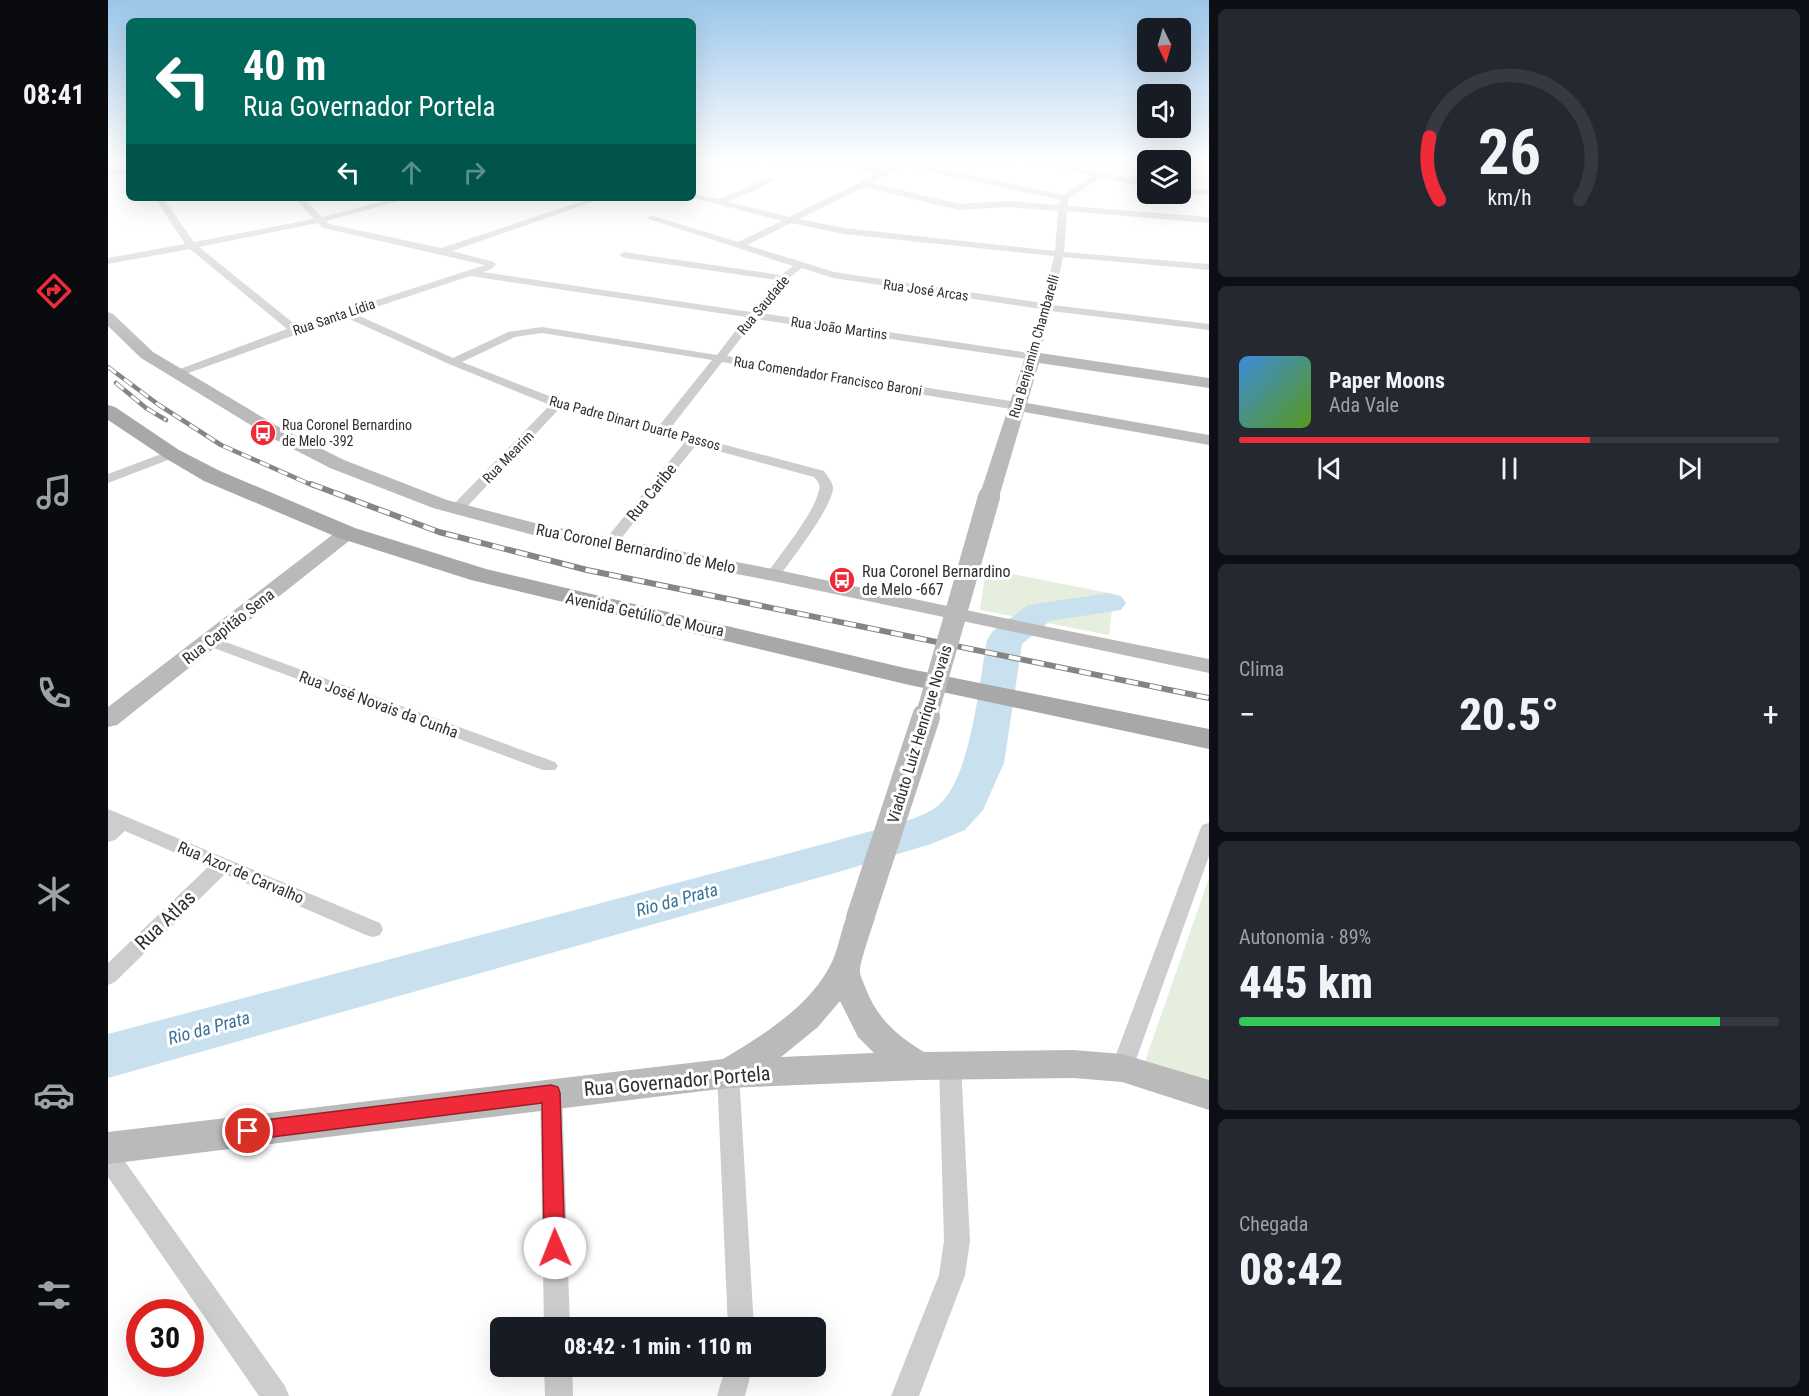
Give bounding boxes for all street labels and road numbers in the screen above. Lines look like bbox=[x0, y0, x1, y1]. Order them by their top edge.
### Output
street label: Rua Saudade bbox=[734, 272, 793, 338]
street label: Rua Benjamim Chambarelli bbox=[1006, 272, 1062, 420]
street label: Rua José Arcas bbox=[882, 276, 970, 304]
street label: Rua Santa Lídia bbox=[291, 295, 377, 339]
street label: Rua João Martins bbox=[790, 313, 888, 343]
street label: Rua Comendador Francisco Baroni bbox=[733, 353, 923, 399]
street label: Rua Padre Dinart Duarte Passos bbox=[548, 392, 722, 454]
street label: Rua Mearim bbox=[479, 428, 537, 486]
street label: Rua Caribe bbox=[623, 460, 680, 525]
street label: Rua Coronel Bernardino de Melo bbox=[535, 520, 737, 577]
street label: Rua Capitão Sena bbox=[179, 585, 278, 668]
street label: Avenida Getúlio de Moura bbox=[564, 588, 726, 641]
street label: Viaduto Luiz Henrique Novais bbox=[883, 643, 956, 826]
street label: Rua José Novais da Cunha bbox=[297, 667, 461, 742]
street label: Rua Azor de Carvalho bbox=[175, 837, 307, 908]
street label: Rua Atlas bbox=[130, 885, 200, 955]
street label: Rua Governador Portela bbox=[583, 1061, 771, 1101]

